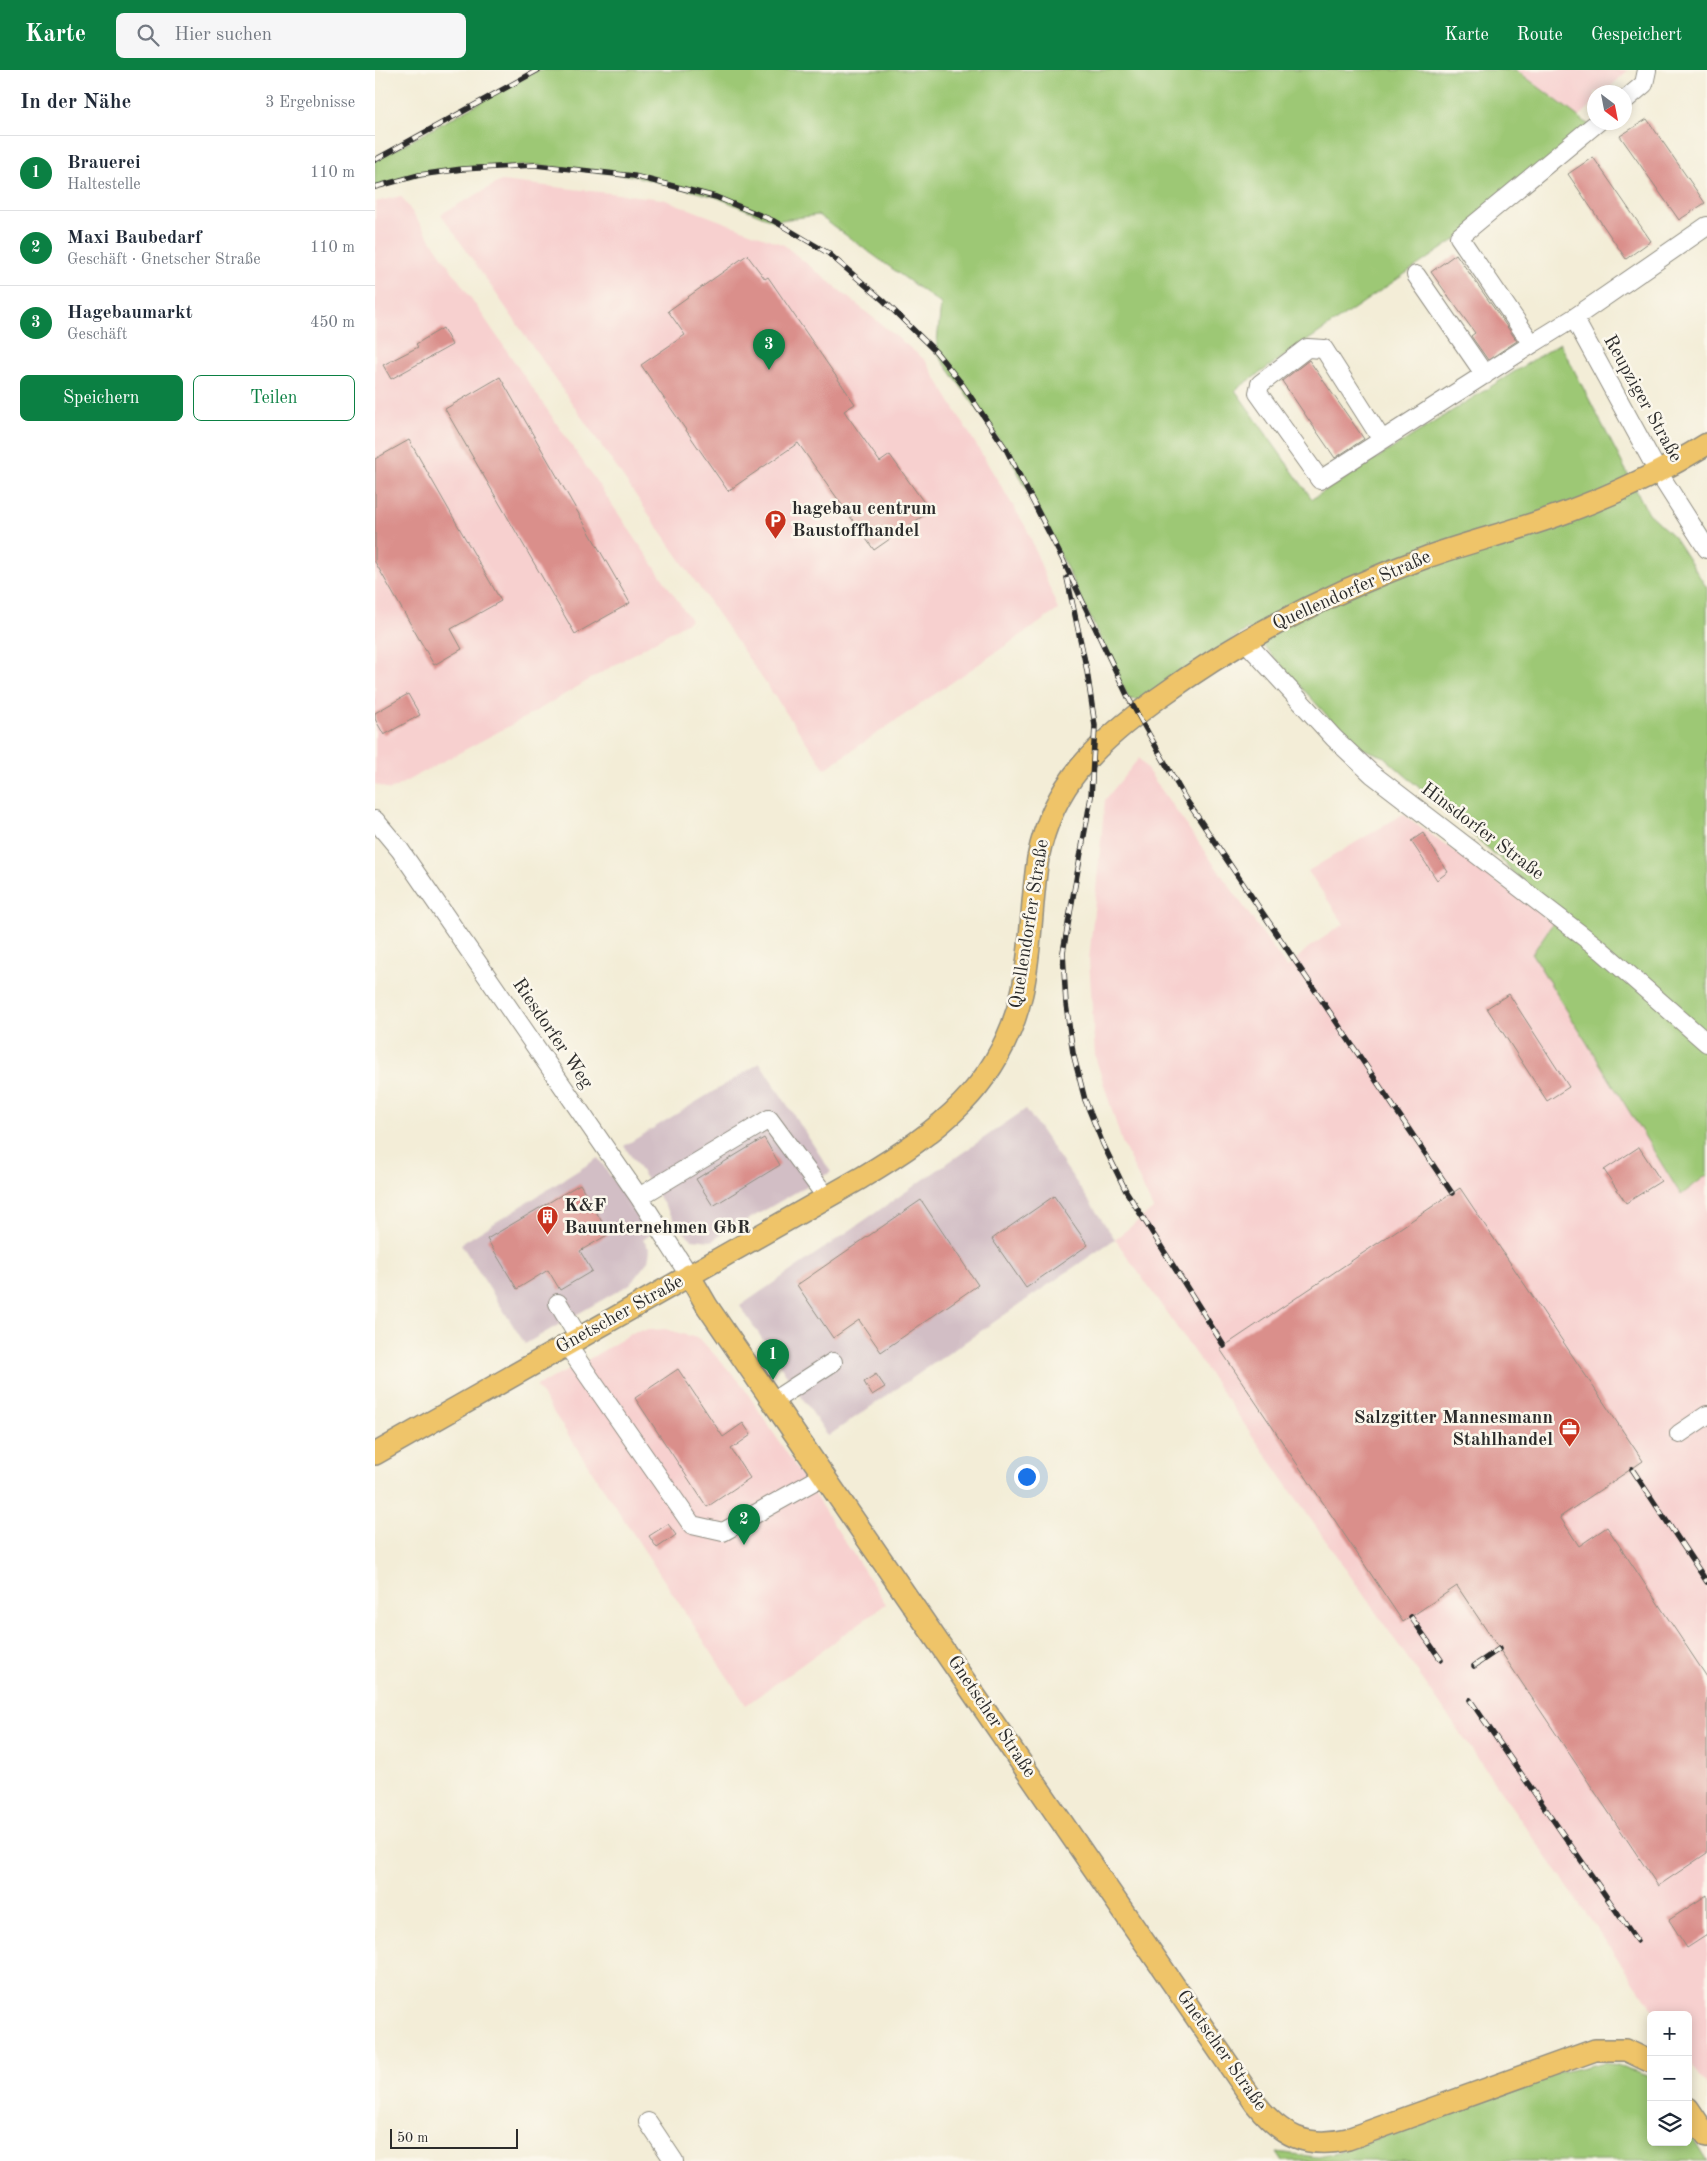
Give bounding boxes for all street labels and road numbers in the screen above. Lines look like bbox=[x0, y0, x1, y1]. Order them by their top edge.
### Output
street label: Reupziger Straße bbox=[1599, 332, 1685, 466]
street label: Quellendorfer Straße bbox=[1270, 548, 1434, 634]
street label: Hinsdorfer Straße bbox=[1417, 780, 1547, 884]
street label: Quellendorfer Straße bbox=[1007, 838, 1053, 1010]
street label: Riesdorfer Weg bbox=[508, 975, 596, 1093]
street label: Gnetscher Straße bbox=[553, 1272, 687, 1358]
street label: Gnetscher Straße bbox=[943, 1653, 1039, 1781]
street label: Gnetscher Straße bbox=[1172, 1987, 1270, 2115]

